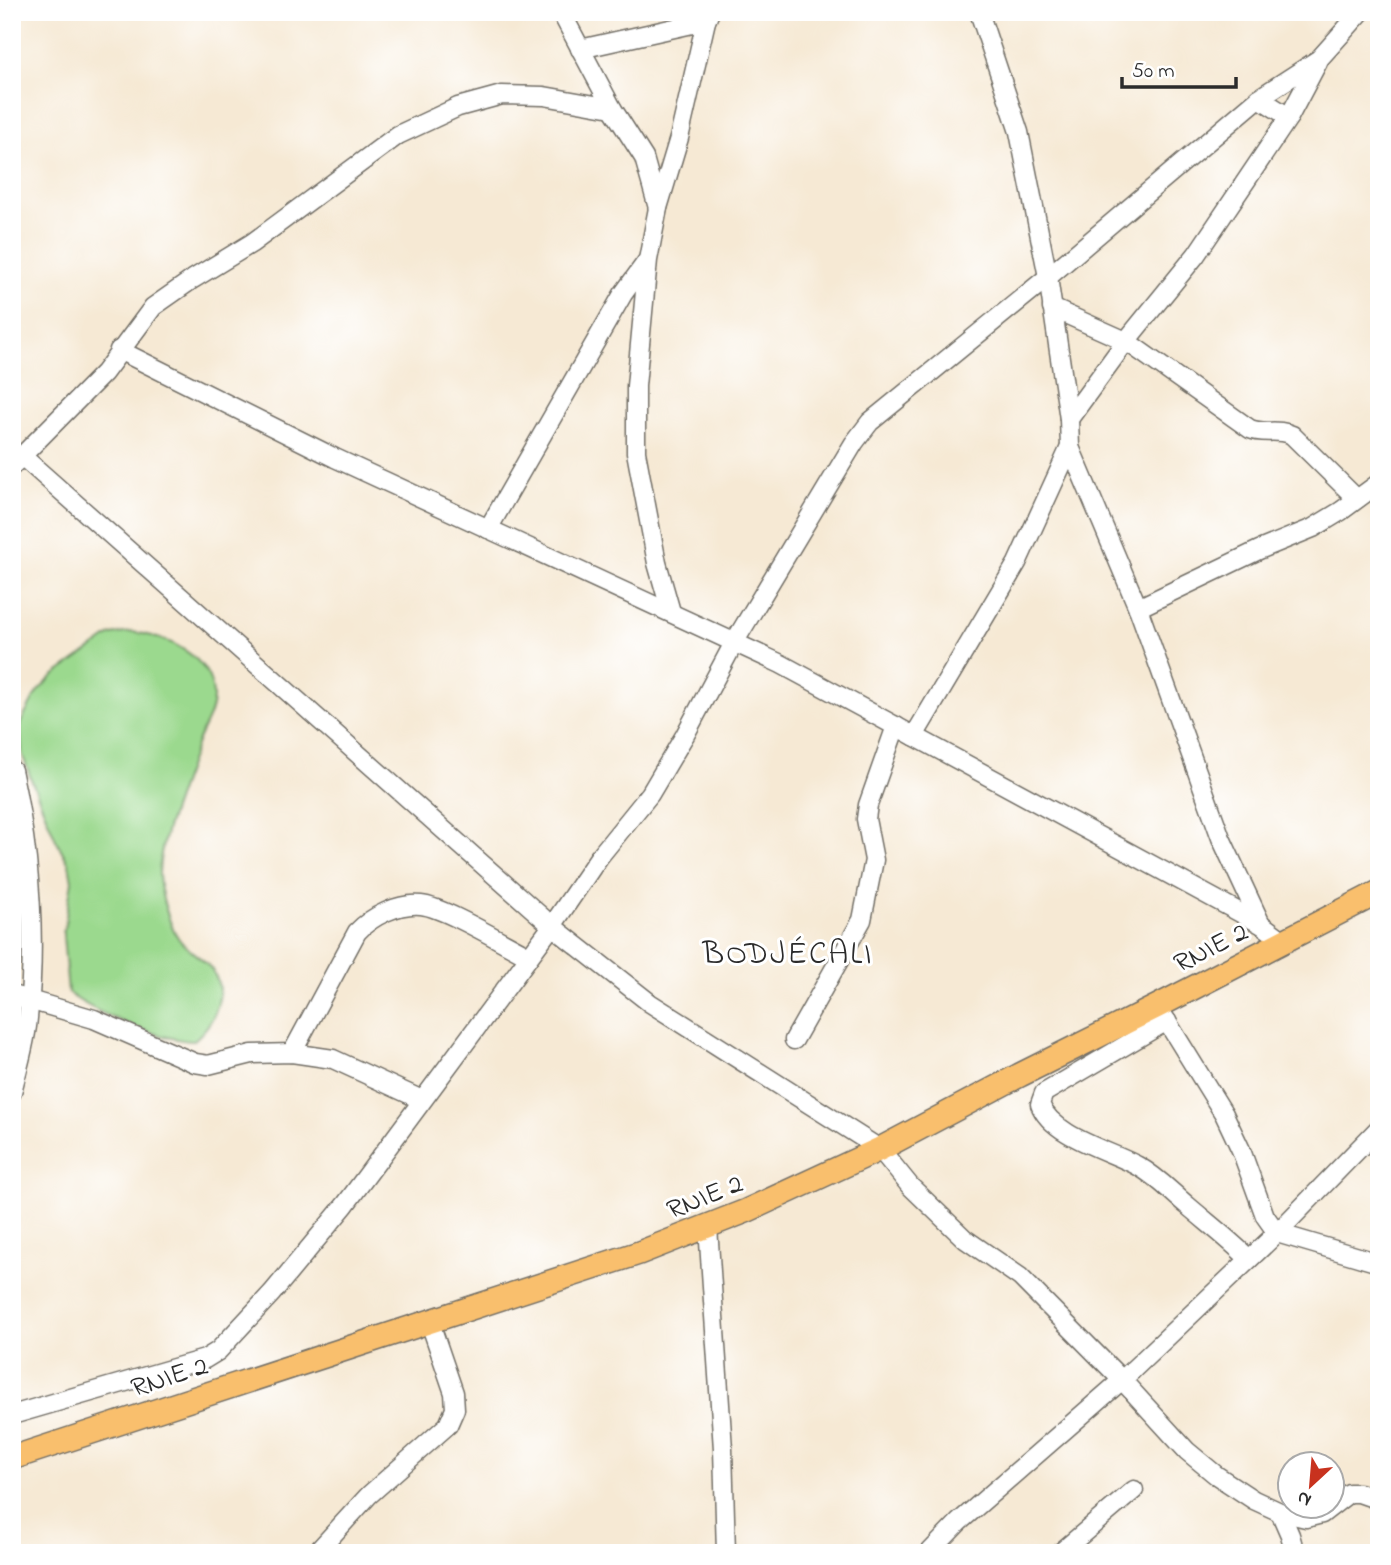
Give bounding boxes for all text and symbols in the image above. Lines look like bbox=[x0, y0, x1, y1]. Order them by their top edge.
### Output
scale bar bbox=[1122, 46, 1235, 90]
text: 50 m bbox=[1132, 57, 1175, 87]
street label: RNIE 2 bbox=[1167, 913, 1256, 985]
district label: BODJÉCALI bbox=[701, 932, 874, 979]
street label: RNIE 2 bbox=[661, 1164, 750, 1232]
street label: RNIE 2 bbox=[126, 1347, 214, 1410]
north arrow bbox=[1276, 1450, 1346, 1520]
text: N bbox=[1293, 1483, 1316, 1513]

